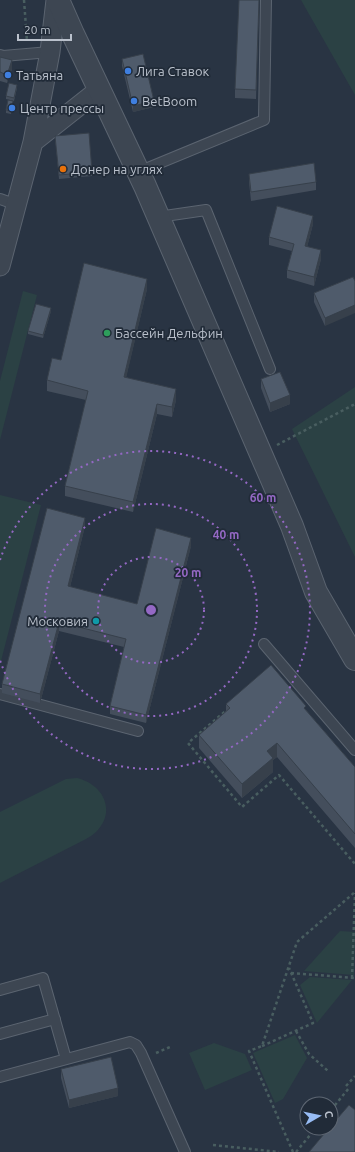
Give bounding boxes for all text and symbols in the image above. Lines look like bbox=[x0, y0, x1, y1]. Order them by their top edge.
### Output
scale bar bbox=[18, 16, 71, 42]
text: 20 m bbox=[24, 23, 51, 36]
place label: Лига Ставок bbox=[136, 64, 210, 78]
marker: Лига Ставок bbox=[123, 66, 133, 76]
place label: Татьяна bbox=[16, 68, 63, 82]
marker: Татьяна bbox=[3, 70, 13, 80]
place label: BetBoom bbox=[142, 94, 197, 108]
marker: BetBoom bbox=[129, 96, 139, 106]
place label: Центр прессы bbox=[20, 101, 104, 115]
marker: Центр прессы bbox=[7, 103, 17, 113]
place label: Донер на углях bbox=[71, 162, 163, 176]
marker: Донер на углях bbox=[58, 164, 68, 174]
place label: Бассейн Дельфин bbox=[115, 326, 223, 340]
marker: Бассейн Дельфин bbox=[102, 328, 112, 338]
text: 60 m bbox=[250, 491, 276, 504]
text: 40 m bbox=[213, 528, 239, 541]
text: 20 m bbox=[175, 566, 201, 579]
centre of rings bbox=[144, 603, 158, 617]
place label: Московия bbox=[27, 614, 88, 628]
marker: Московия bbox=[91, 616, 101, 626]
north arrow bbox=[299, 1096, 339, 1136]
text: С bbox=[322, 1110, 335, 1119]

